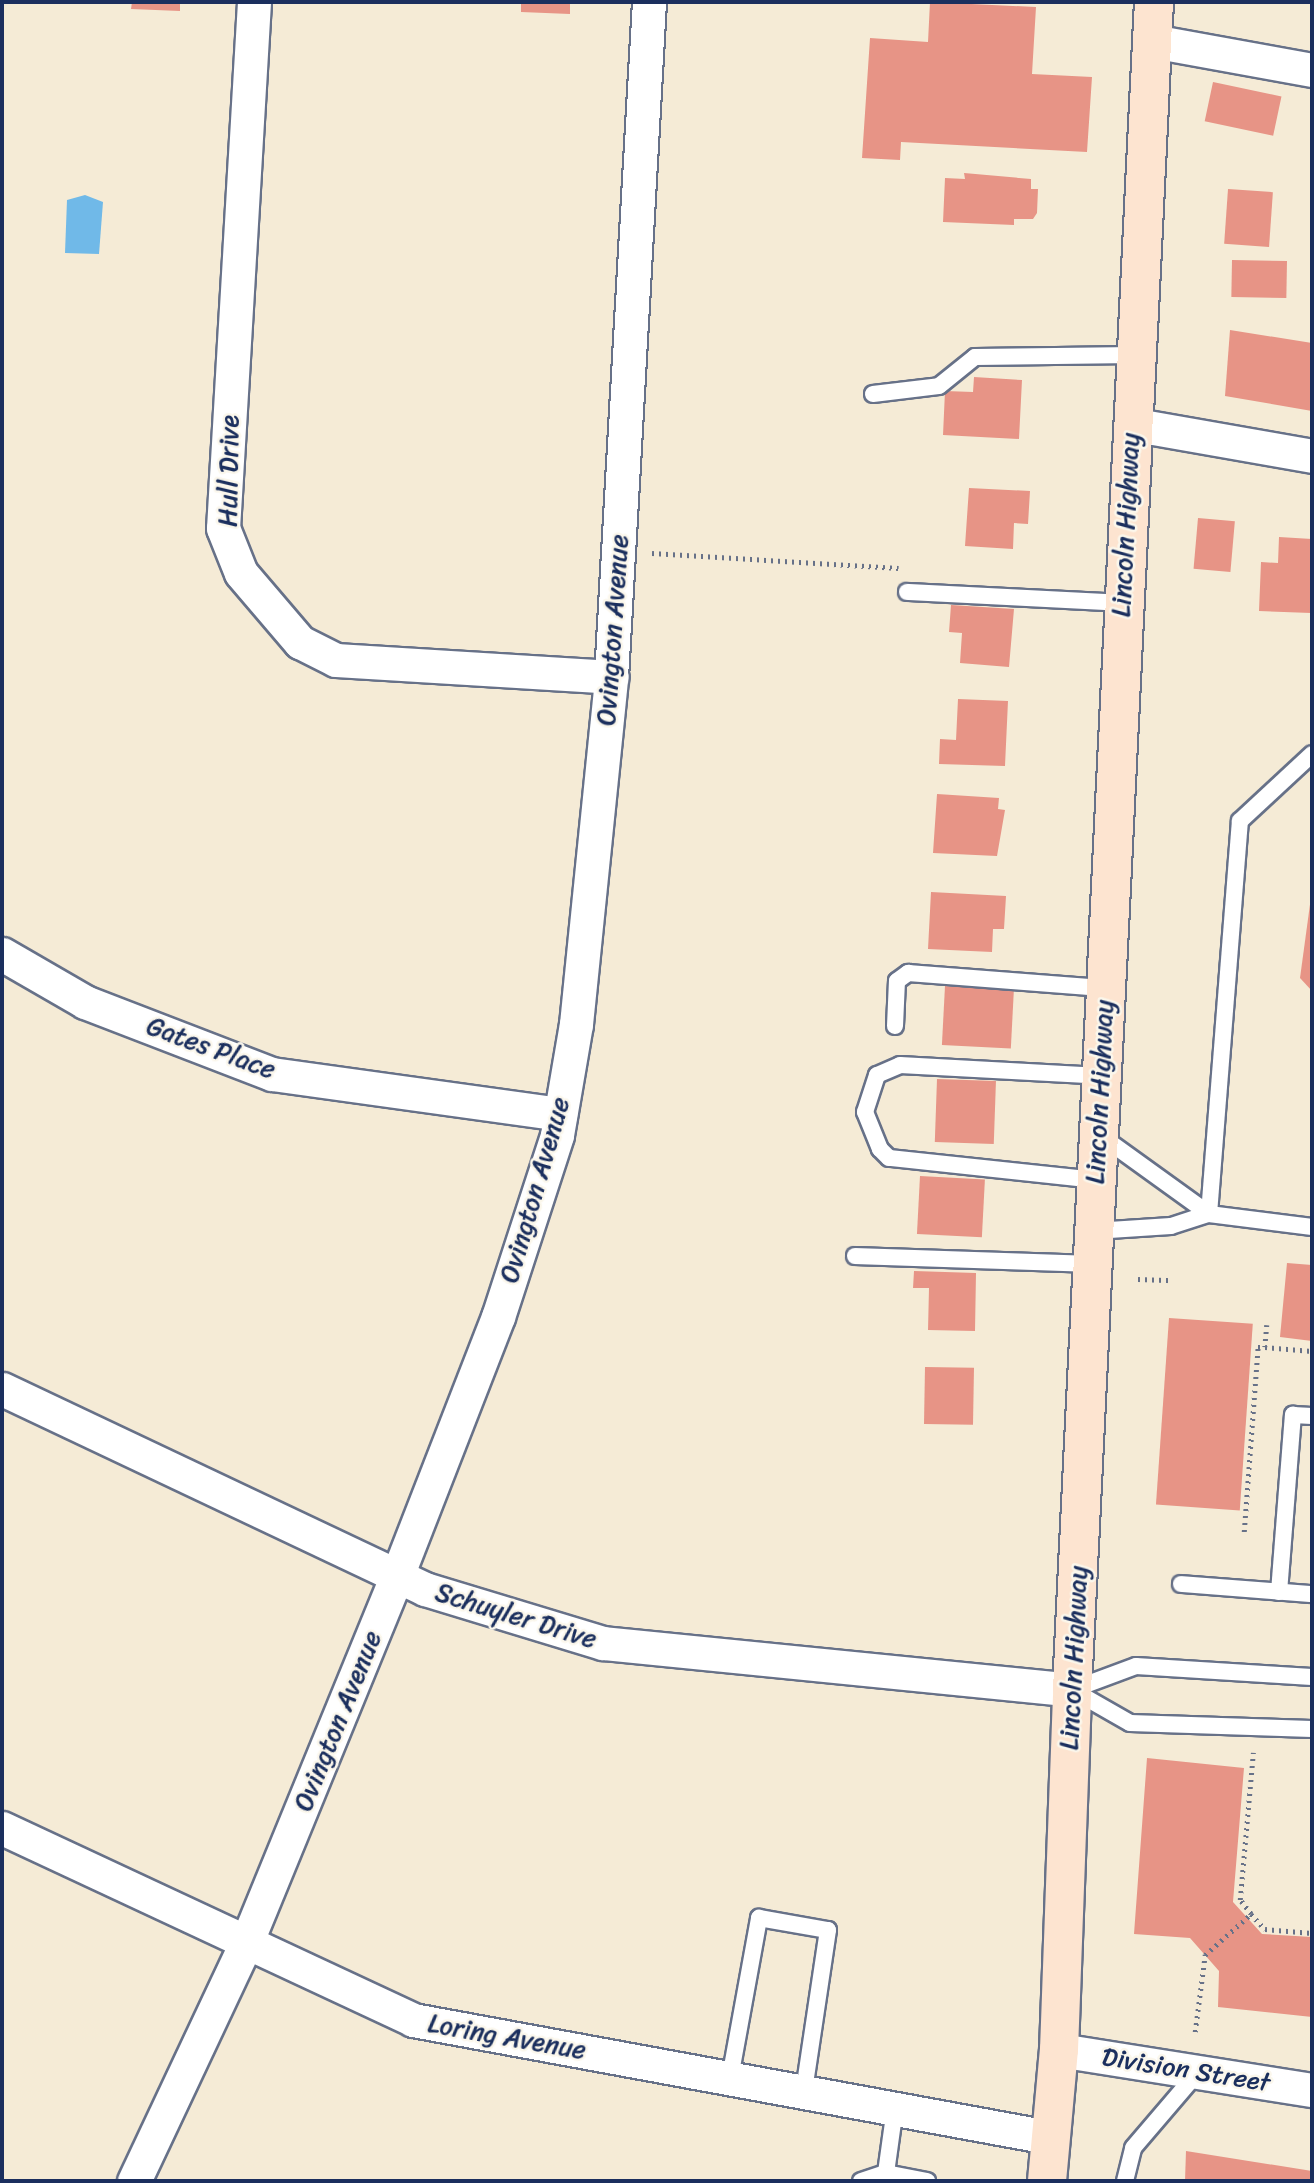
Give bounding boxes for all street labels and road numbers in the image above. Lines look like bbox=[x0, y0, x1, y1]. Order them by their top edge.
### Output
street label: Hull Drive bbox=[212, 414, 246, 528]
street label: Lincoln Highway bbox=[1106, 432, 1146, 618]
street label: Ovington Avenue bbox=[591, 533, 635, 727]
street label: Lincoln Highway bbox=[1080, 999, 1120, 1185]
street label: Gates Place bbox=[142, 1010, 280, 1086]
street label: Ovington Avenue bbox=[494, 1094, 576, 1286]
street label: Lincoln Highway bbox=[1054, 1565, 1094, 1751]
street label: Schuyler Drive bbox=[431, 1577, 601, 1655]
street label: Ovington Avenue bbox=[288, 1626, 388, 1816]
street label: Loring Avenue bbox=[426, 2008, 588, 2066]
street label: Division Street bbox=[1099, 2041, 1273, 2099]

